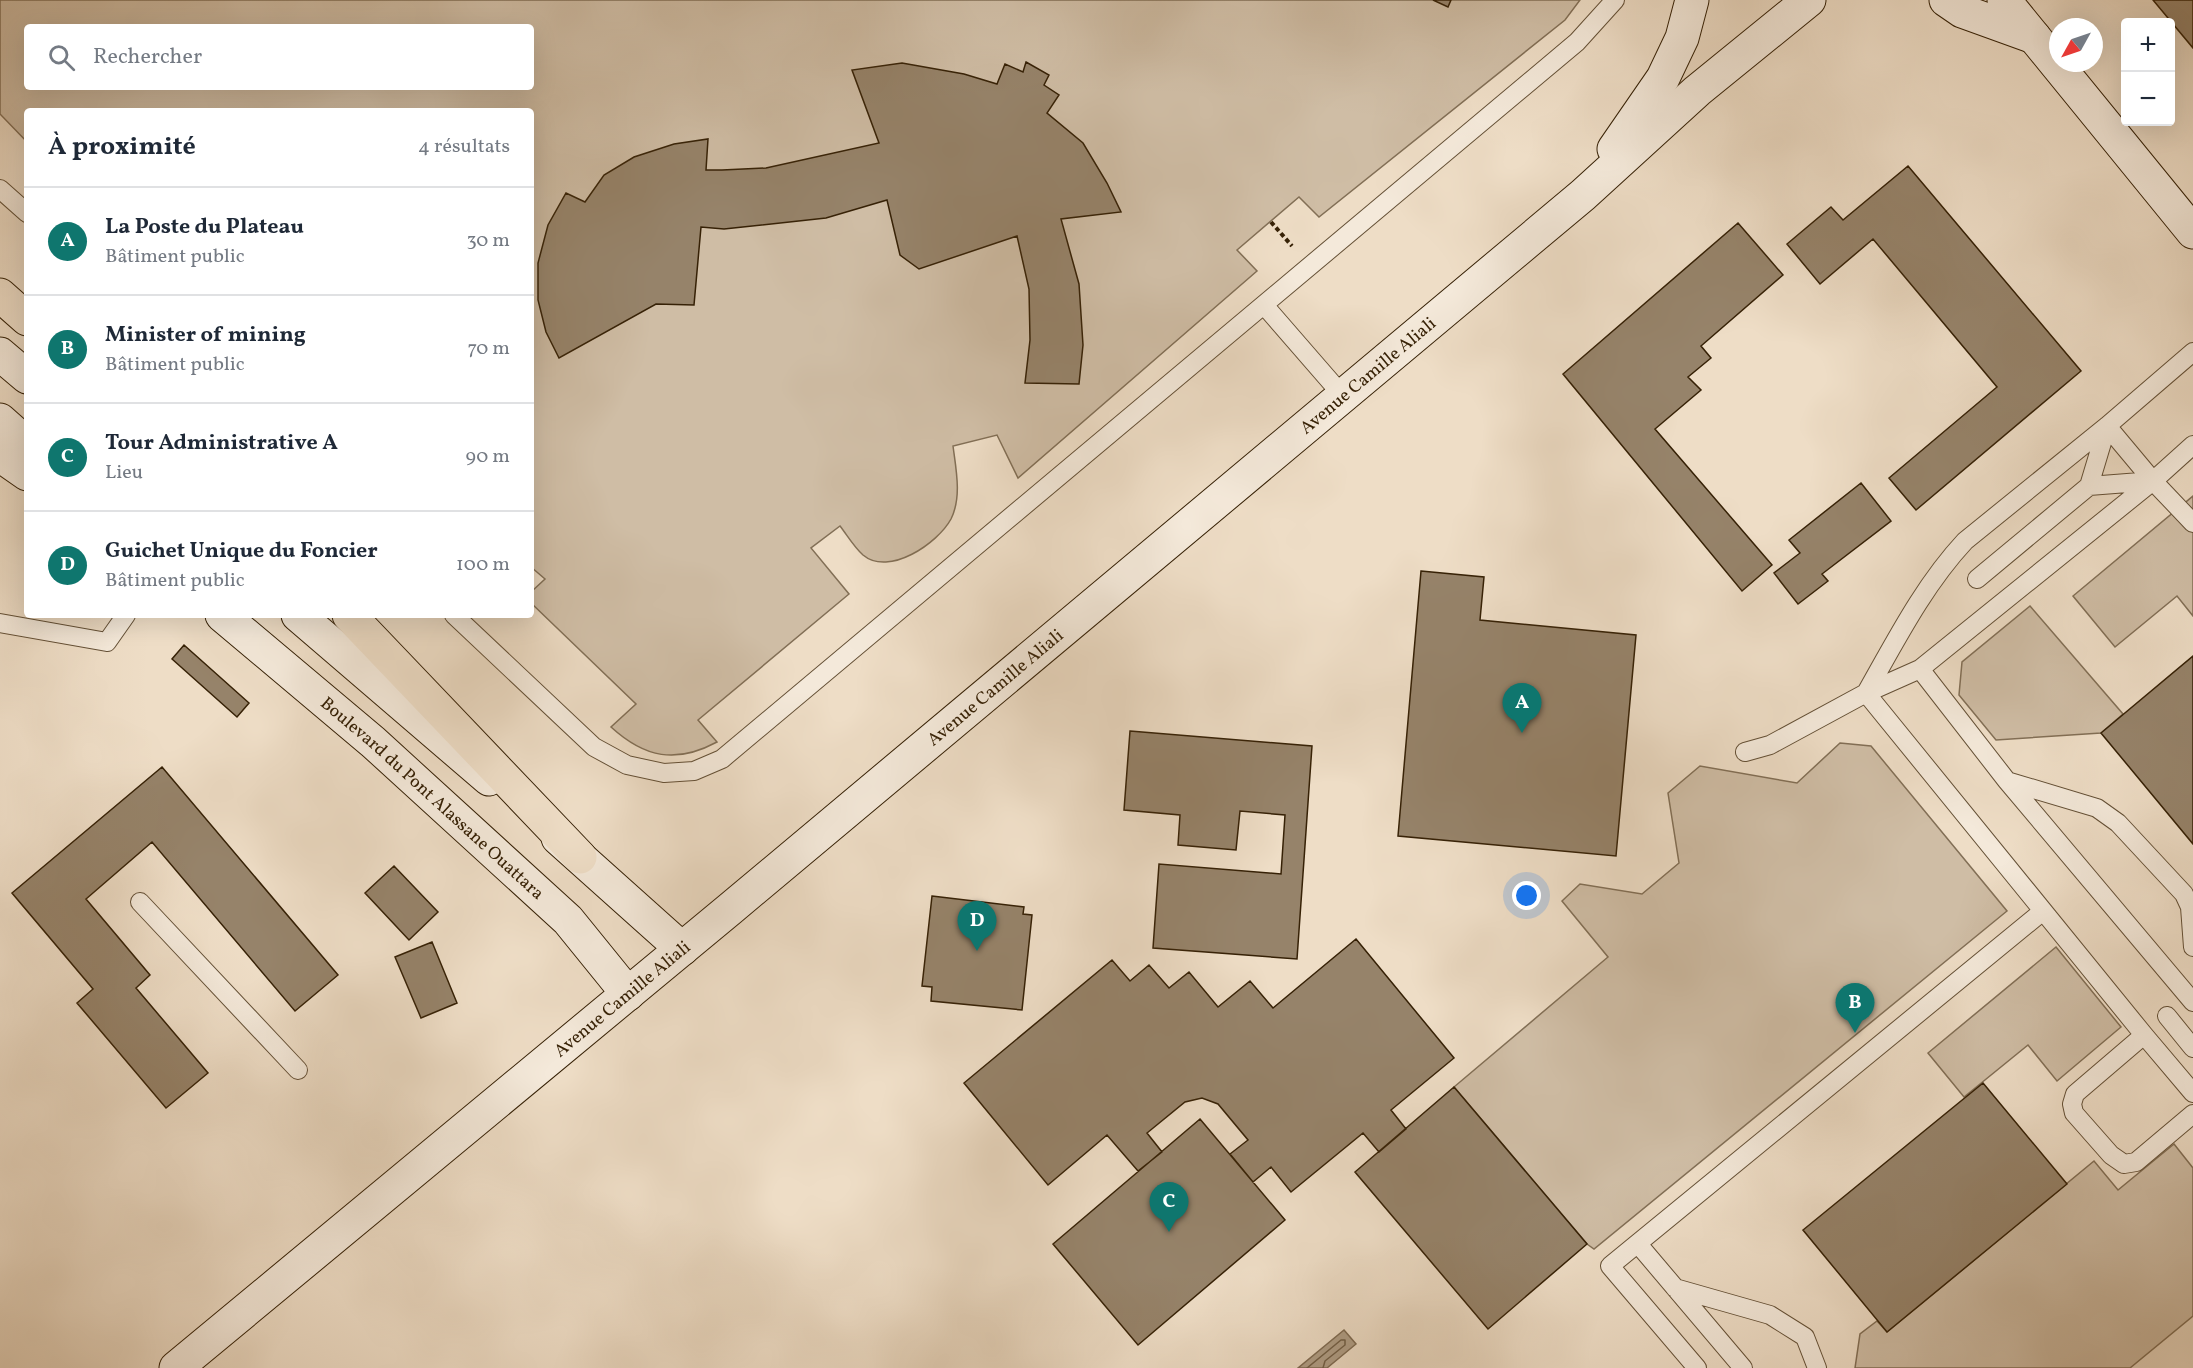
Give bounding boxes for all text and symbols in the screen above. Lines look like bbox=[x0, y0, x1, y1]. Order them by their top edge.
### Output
north arrow bbox=[2049, 18, 2103, 72]
map controls bbox=[2121, 18, 2175, 126]
button: + bbox=[2121, 18, 2175, 72]
search box bbox=[24, 24, 534, 90]
icon: search bbox=[45, 41, 78, 74]
text: Rechercher bbox=[93, 42, 202, 73]
button: − bbox=[2121, 72, 2175, 126]
text: À proximité bbox=[48, 129, 196, 165]
text: 4 résultats bbox=[418, 133, 510, 161]
text: La Poste du Plateau bbox=[105, 212, 304, 243]
text: A bbox=[60, 227, 75, 255]
text: 30 m bbox=[466, 227, 510, 255]
text: Bâtiment public bbox=[105, 243, 245, 271]
street label: Avenue Camille Aliali bbox=[1295, 312, 1442, 441]
text: Minister of mining bbox=[105, 320, 306, 351]
text: B bbox=[61, 335, 74, 363]
text: 70 m bbox=[467, 335, 510, 363]
text: Bâtiment public bbox=[105, 351, 245, 379]
text: Tour Administrative A bbox=[105, 428, 338, 459]
text: C bbox=[61, 443, 74, 471]
text: 90 m bbox=[466, 443, 510, 471]
text: Lieu bbox=[105, 459, 143, 487]
text: Guichet Unique du Foncier bbox=[105, 536, 378, 567]
text: D bbox=[60, 551, 75, 579]
text: 100 m bbox=[456, 551, 510, 579]
text: Bâtiment public bbox=[105, 567, 245, 595]
street label: Avenue Camille Aliali bbox=[922, 624, 1069, 753]
pin: A bbox=[1502, 684, 1541, 733]
street label: Boulevard du Pont Alassane Ouattara bbox=[314, 692, 549, 906]
your location bbox=[1512, 881, 1541, 910]
pin: D bbox=[958, 902, 996, 951]
street label: Avenue Camille Aliali bbox=[549, 936, 697, 1064]
pin: B bbox=[1836, 984, 1874, 1033]
pin: C bbox=[1150, 1182, 1188, 1232]

